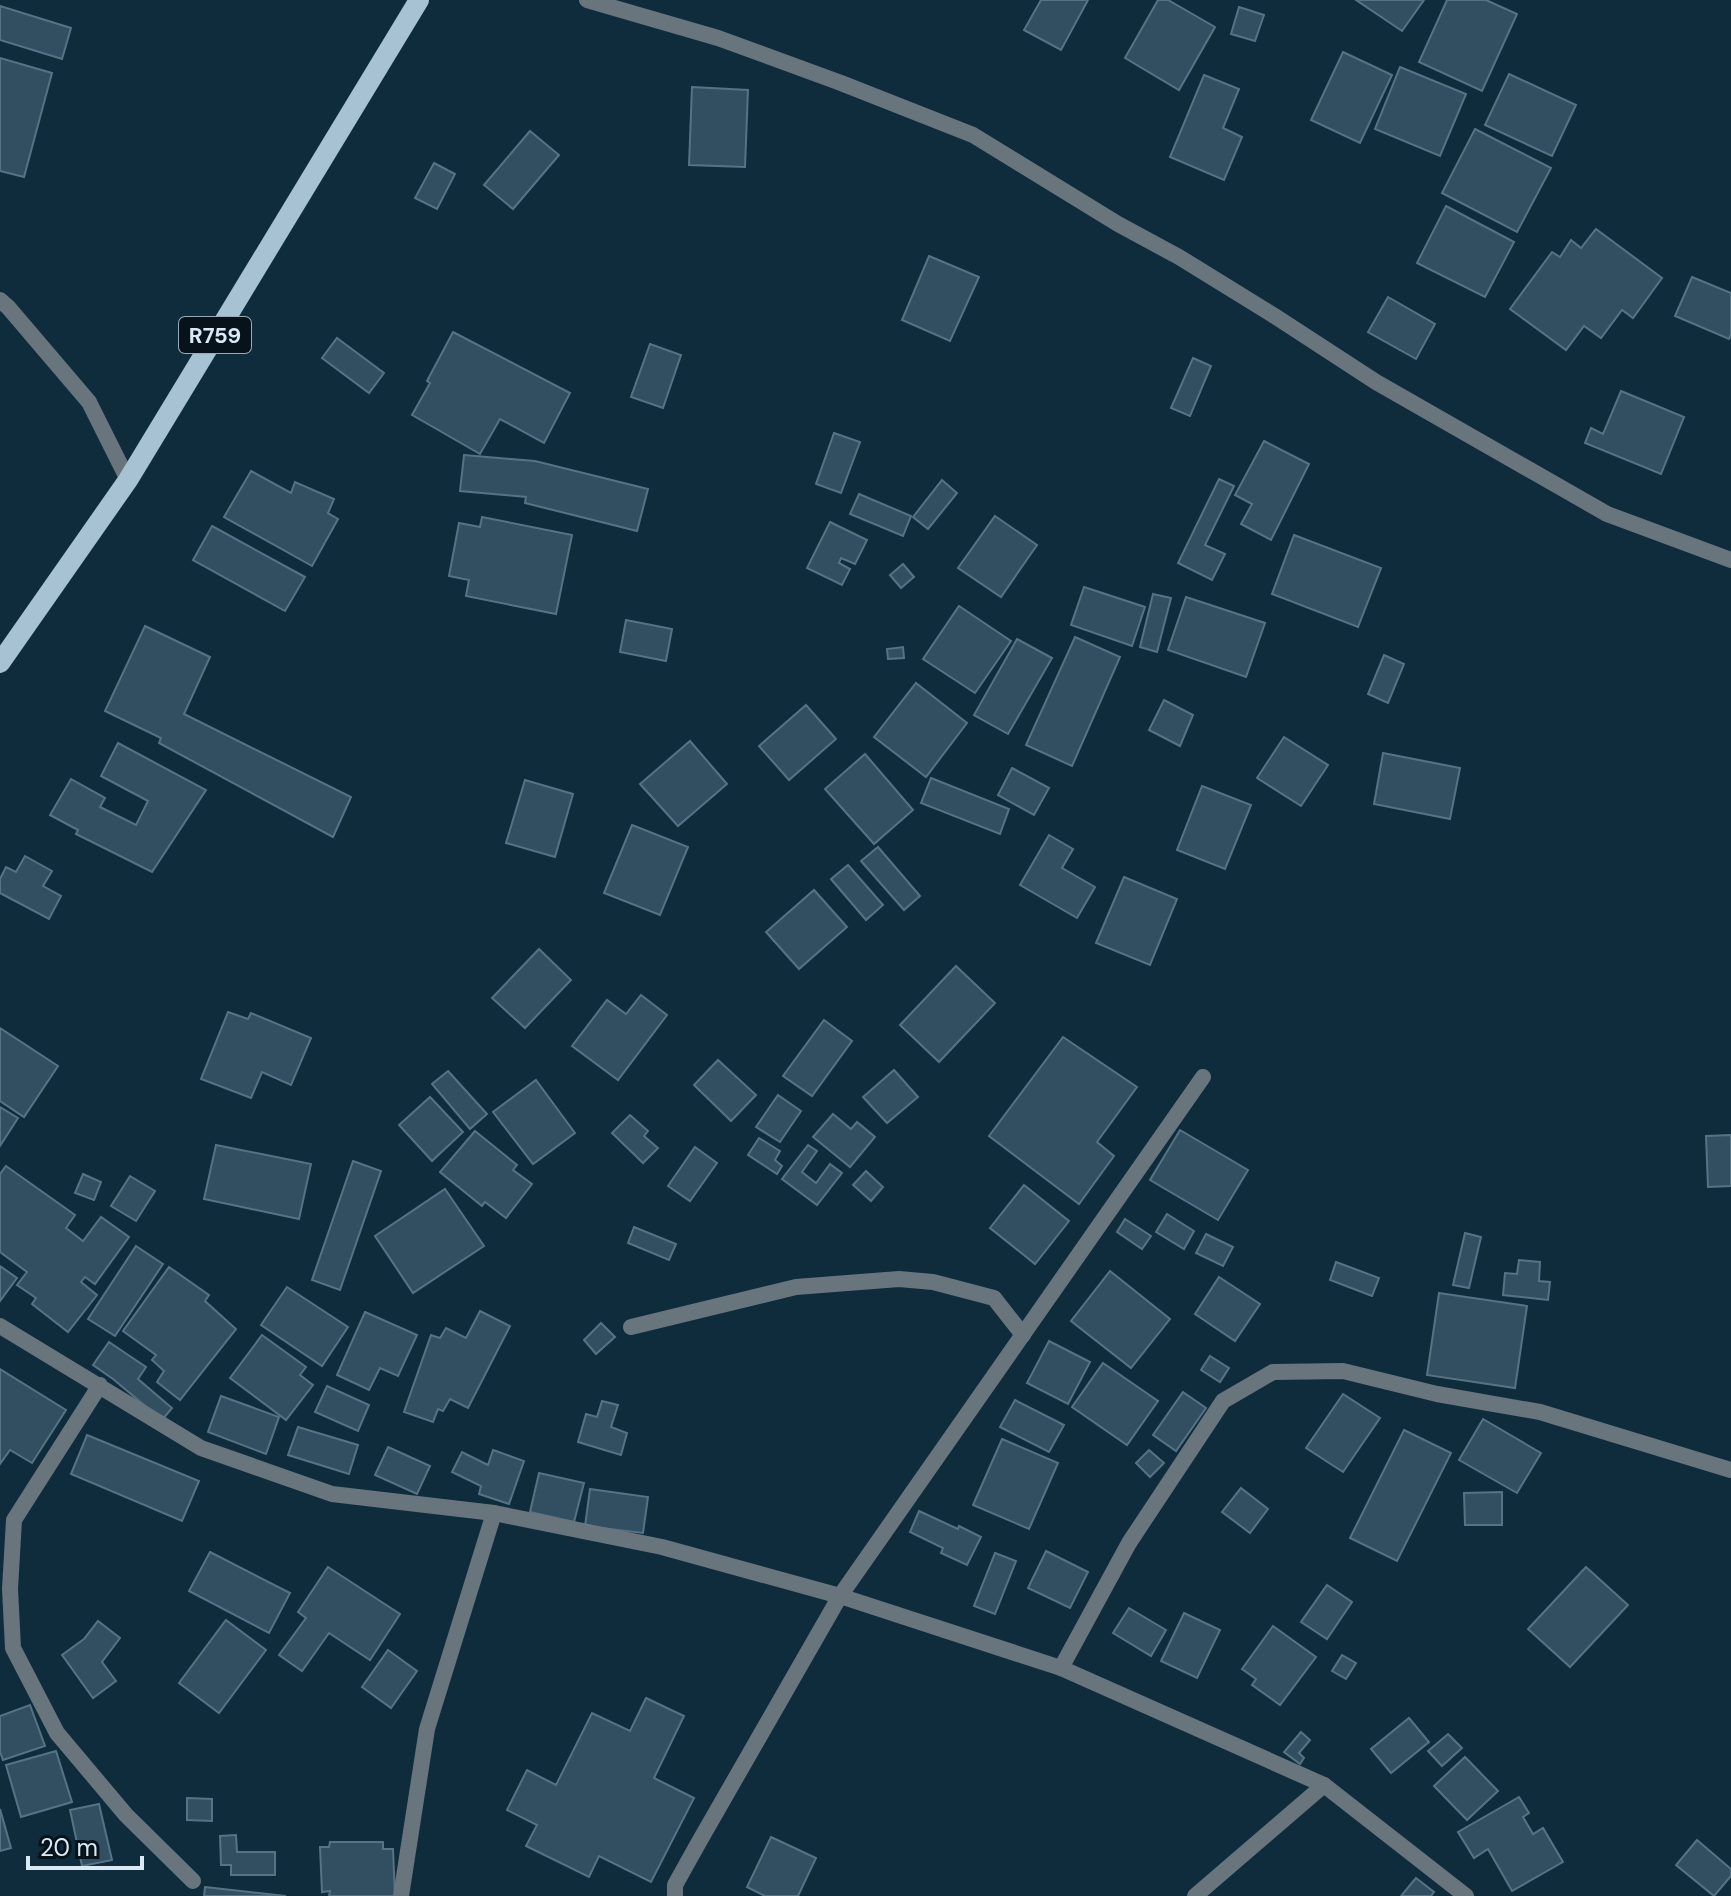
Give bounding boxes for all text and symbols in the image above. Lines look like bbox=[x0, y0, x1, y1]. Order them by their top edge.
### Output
road number: R759 bbox=[179, 317, 251, 353]
scale bar bbox=[28, 1820, 142, 1870]
text: 20 m bbox=[40, 1832, 98, 1863]

